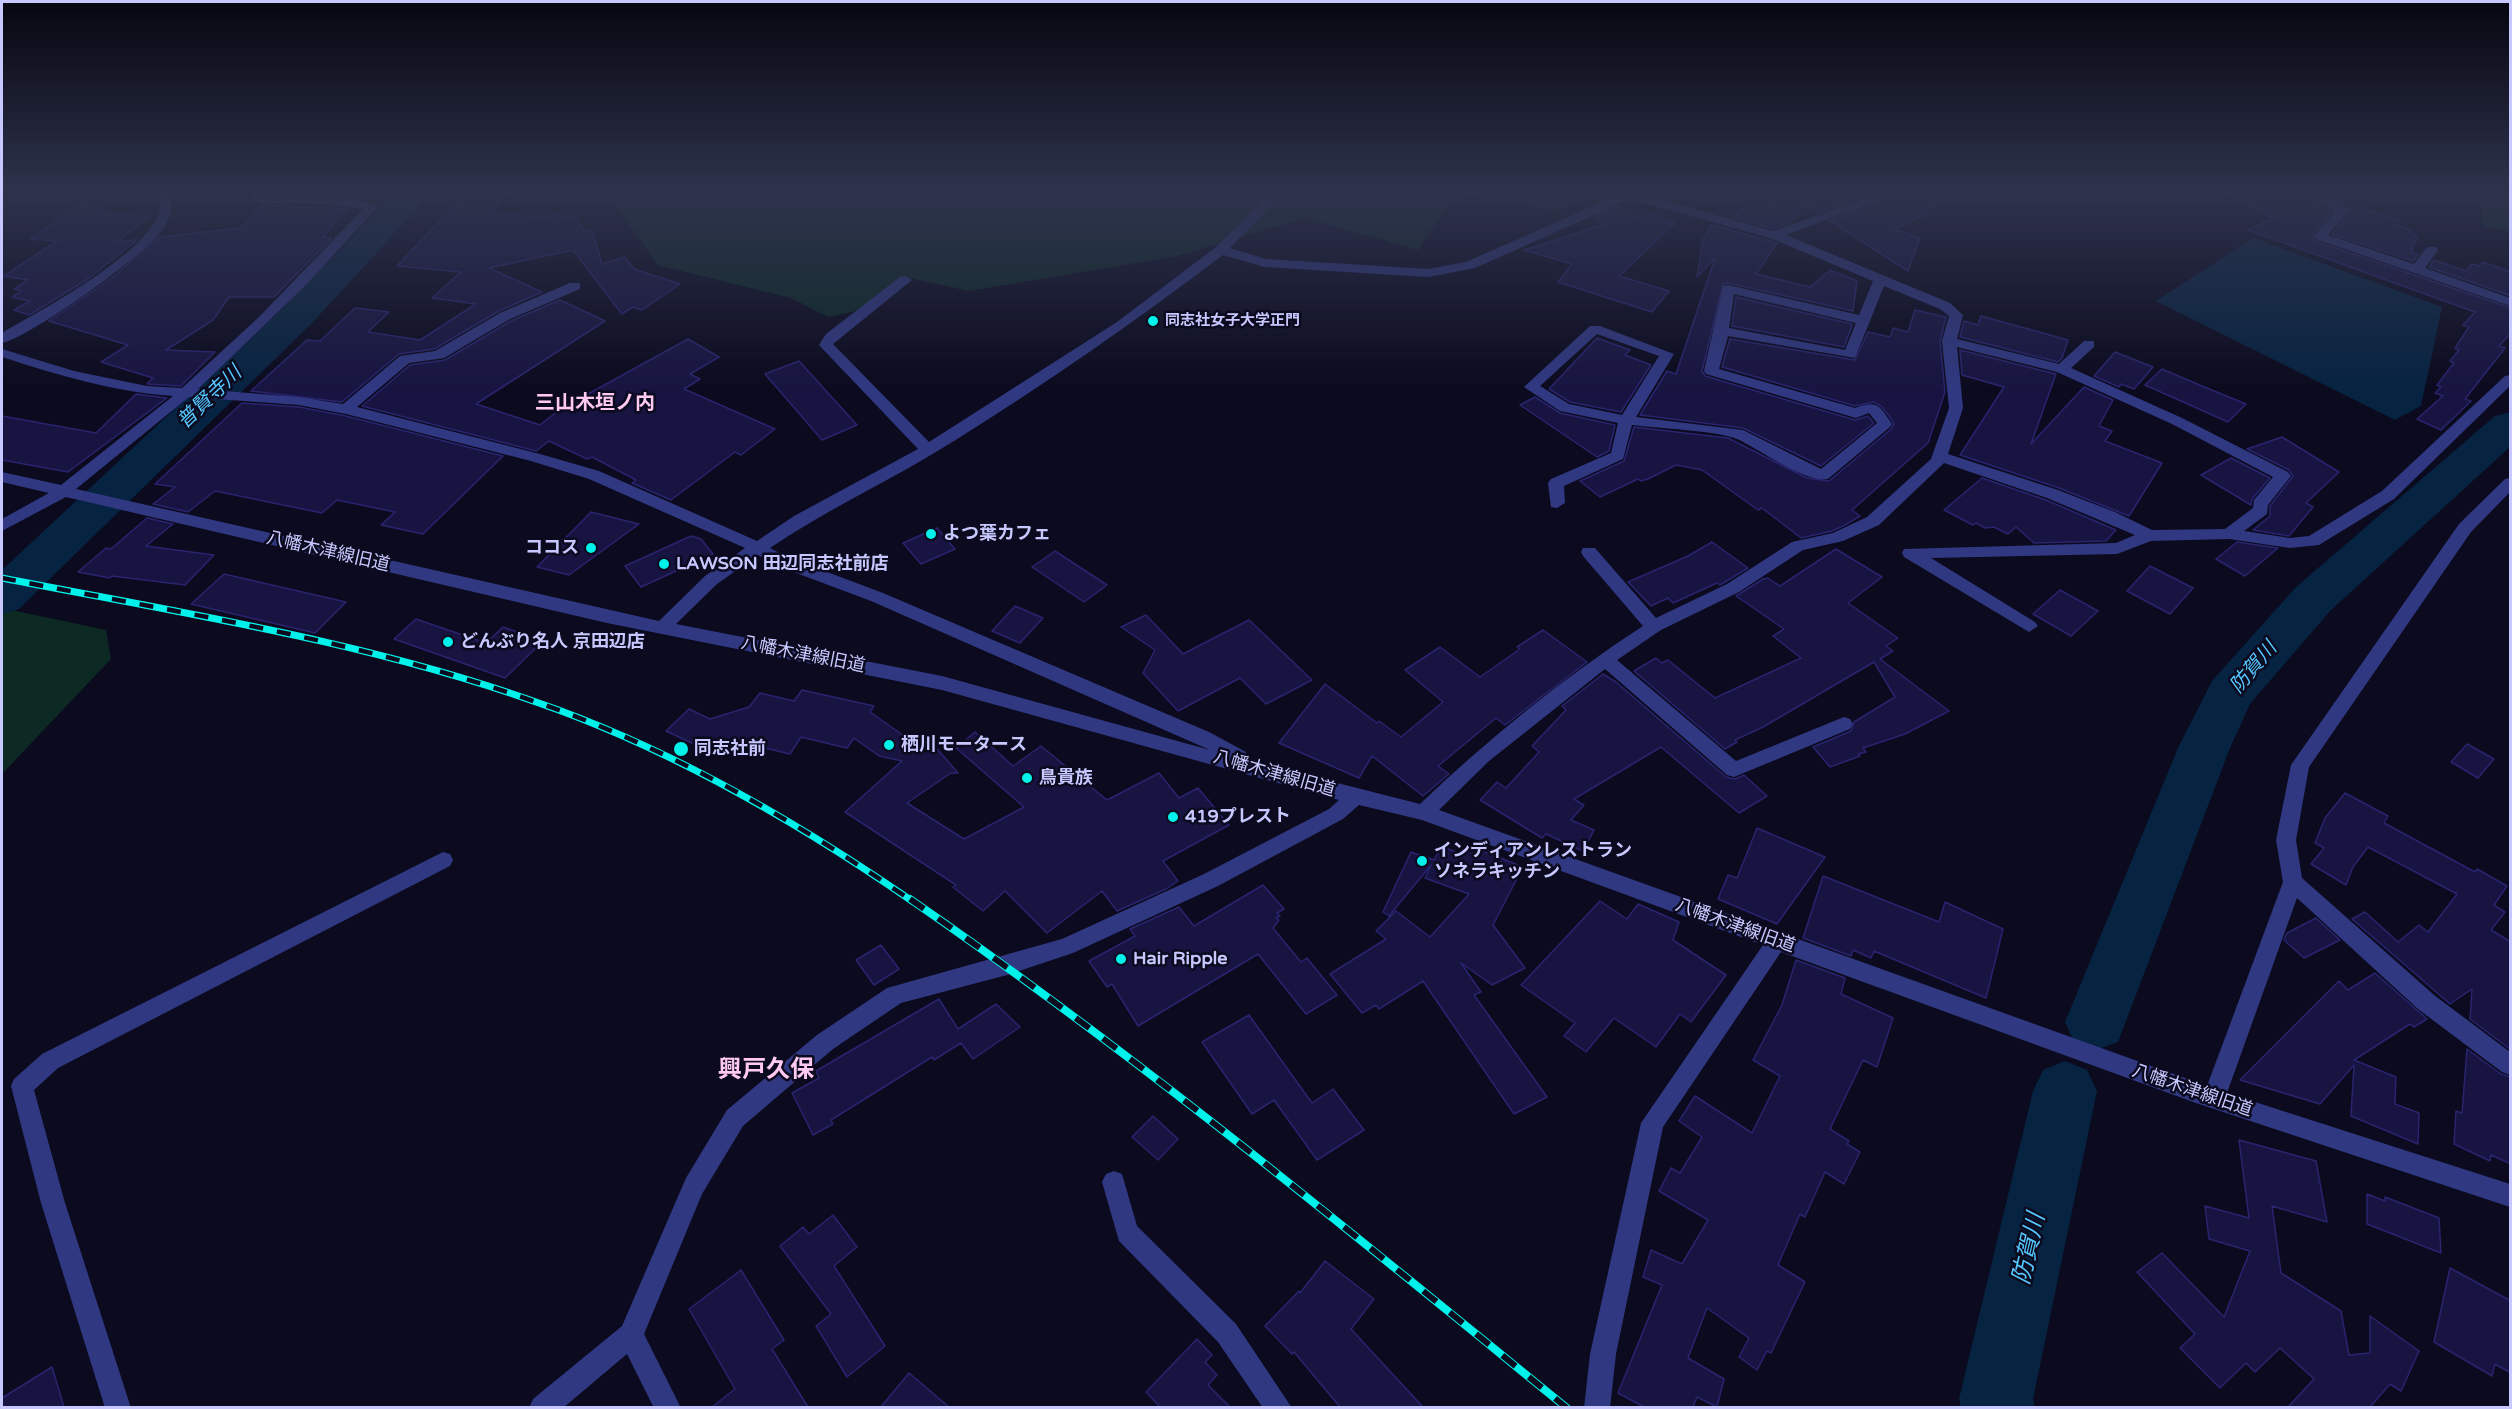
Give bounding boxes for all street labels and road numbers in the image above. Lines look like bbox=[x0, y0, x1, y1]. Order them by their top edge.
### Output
street label: 八幡木津線旧道 bbox=[264, 527, 392, 577]
street label: 八幡木津線旧道 bbox=[739, 632, 867, 678]
street label: 八幡木津線旧道 bbox=[1210, 746, 1338, 802]
street label: 八幡木津線旧道 bbox=[1672, 894, 1798, 958]
street label: 八幡木津線旧道 bbox=[2129, 1060, 2255, 1122]

